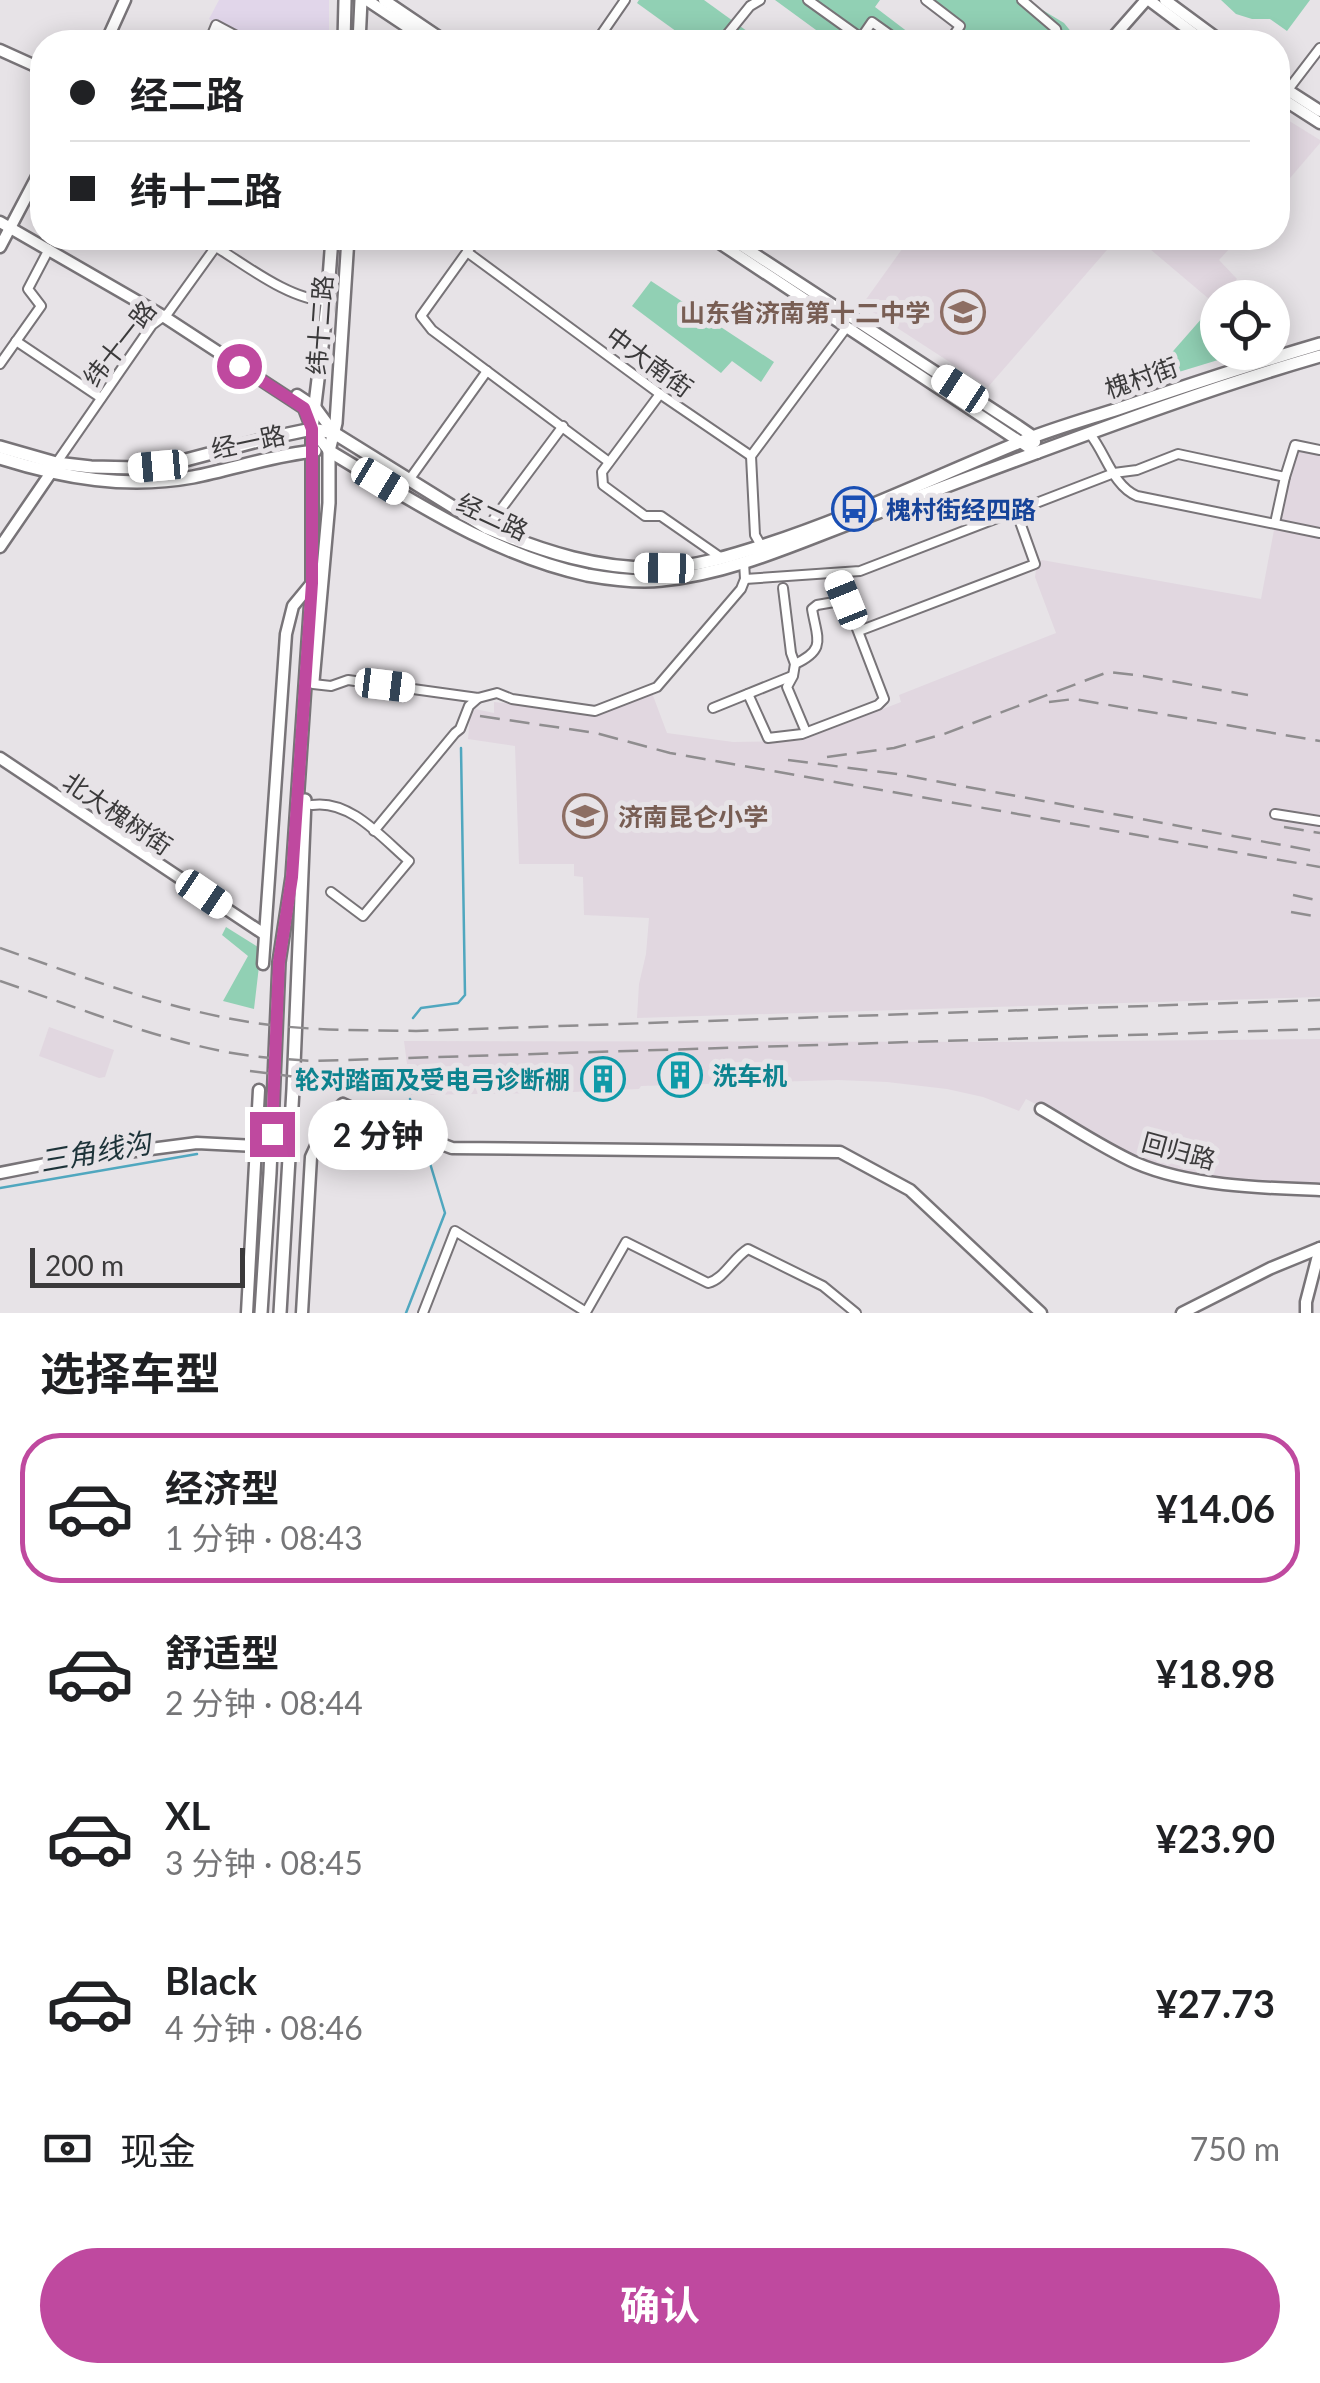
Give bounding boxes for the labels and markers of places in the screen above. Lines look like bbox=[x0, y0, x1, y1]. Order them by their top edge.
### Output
school or university icon: 山东省济南第十二中学 bbox=[940, 289, 986, 335]
place label: 山东省济南第十二中学 bbox=[680, 297, 930, 327]
bus stop icon: 槐村街经四路 bbox=[831, 486, 877, 532]
place label: 槐村街经四路 bbox=[886, 494, 1036, 524]
school or university icon: 济南昆仑小学 bbox=[562, 793, 608, 839]
place label: 济南昆仑小学 bbox=[618, 801, 768, 831]
building icon: 洗车机 bbox=[657, 1052, 703, 1098]
building icon: 轮对踏面及受电弓诊断棚 bbox=[580, 1056, 626, 1102]
place label: 洗车机 bbox=[712, 1060, 787, 1090]
place label: 轮对踏面及受电弓诊断棚 bbox=[295, 1064, 570, 1094]

